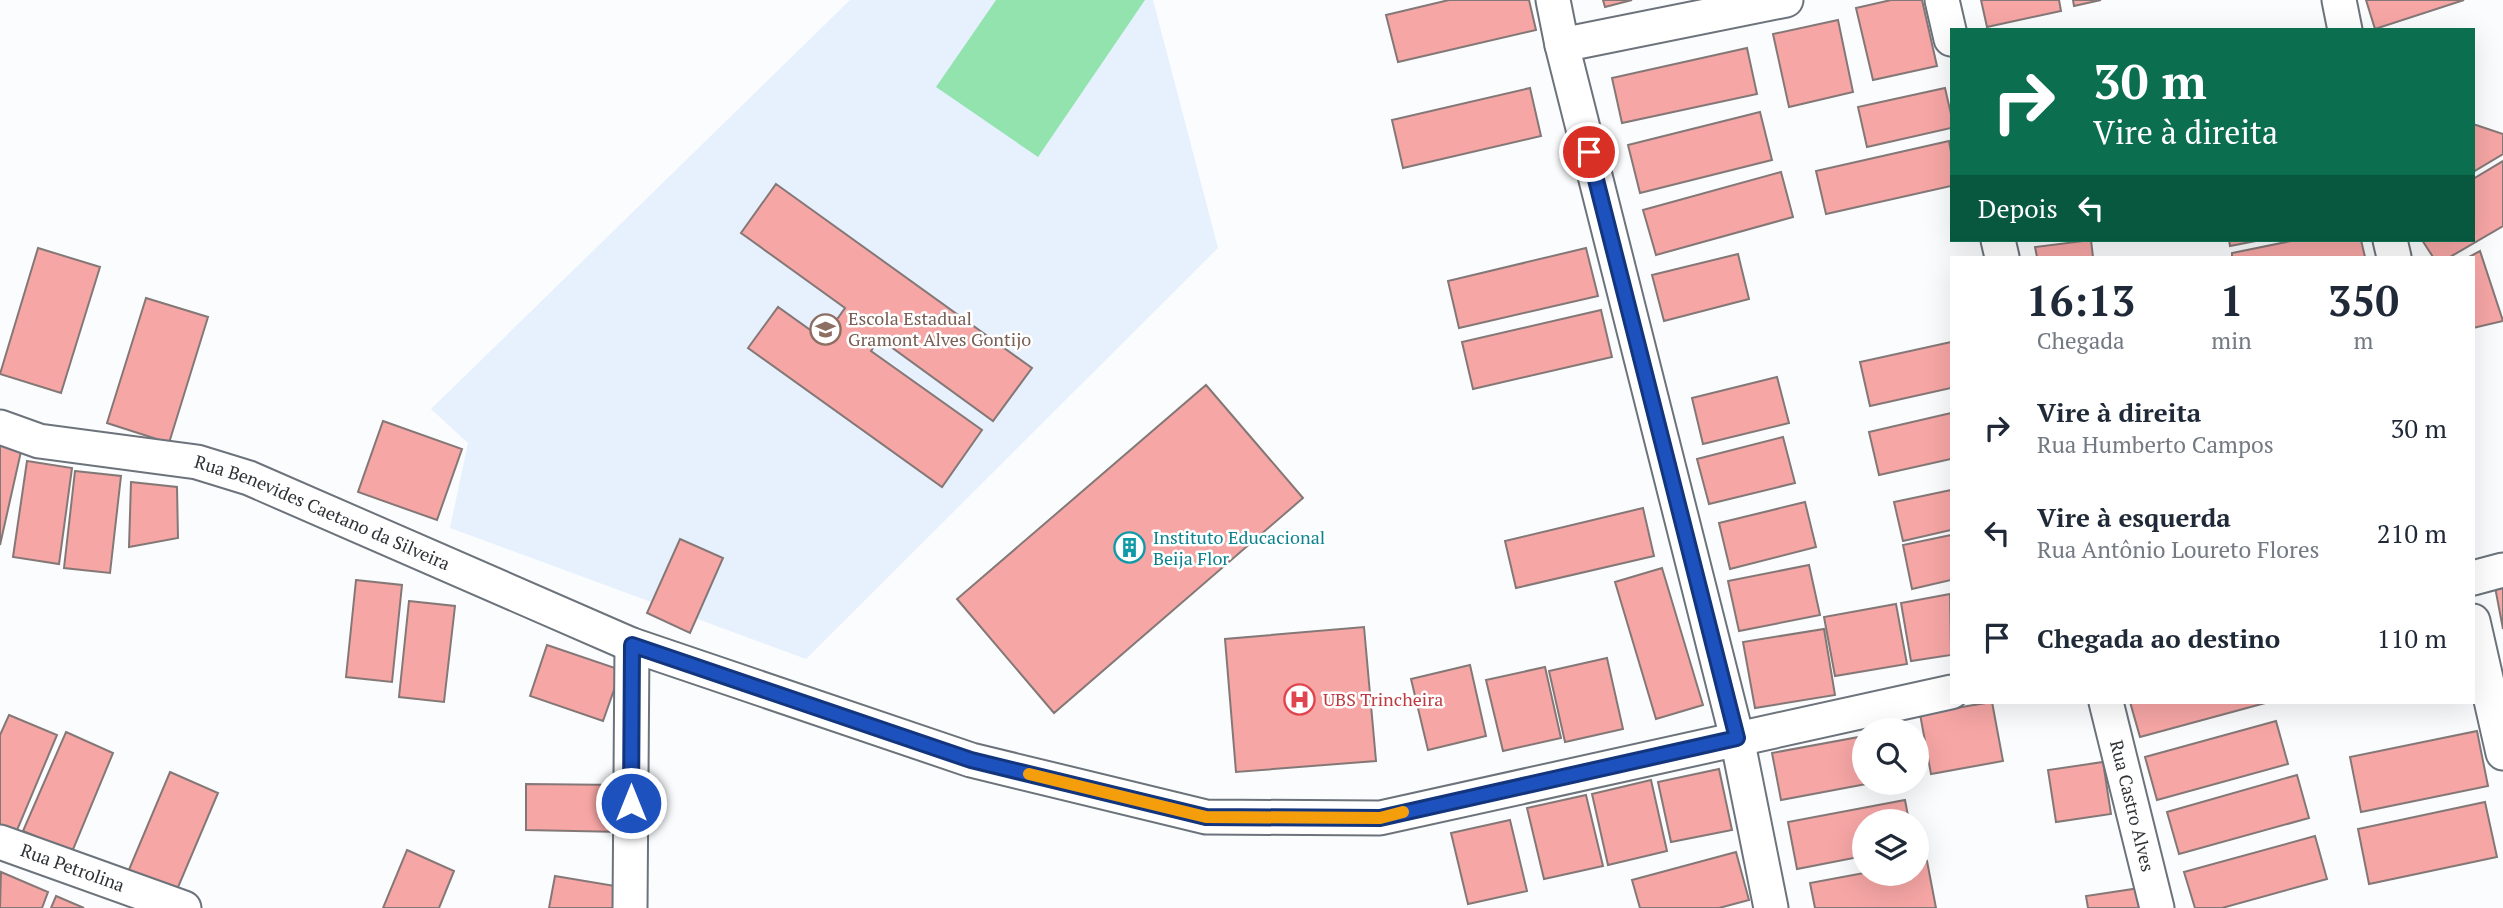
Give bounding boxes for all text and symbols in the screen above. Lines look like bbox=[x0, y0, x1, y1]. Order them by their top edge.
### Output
text: 30 m bbox=[2093, 48, 2207, 113]
icon: right bbox=[1978, 56, 2069, 147]
text: Vire à direita bbox=[2093, 111, 2278, 153]
pin bbox=[1559, 122, 1619, 182]
icon: arrive bbox=[1570, 133, 1608, 171]
icon: left bbox=[2072, 189, 2110, 227]
text: Depois bbox=[1978, 191, 2058, 225]
text: 16:13 bbox=[2026, 272, 2135, 328]
text: 1 bbox=[2220, 272, 2243, 328]
text: 350 bbox=[2328, 272, 2399, 328]
place label: Escola Estadual Gramont Alves Gontijo bbox=[848, 306, 1031, 351]
school or university icon: Escola Estadual Gramont Alves Gontijo bbox=[808, 312, 842, 346]
text: Chegada bbox=[2037, 325, 2125, 356]
text: min bbox=[2211, 325, 2252, 356]
text: m bbox=[2353, 325, 2373, 356]
text: Vire à direita bbox=[2037, 395, 2201, 429]
icon: right bbox=[1978, 409, 2016, 447]
text: 30 m bbox=[2391, 411, 2447, 445]
text: Rua Humberto Campos bbox=[2037, 429, 2274, 460]
street label: Rua Benevides Caetano da Silveira bbox=[192, 449, 454, 575]
text: Vire à esquerda bbox=[2037, 500, 2231, 534]
icon: left bbox=[1978, 514, 2016, 552]
text: 210 m bbox=[2377, 516, 2447, 550]
place label: Instituto Educacional Beija Flor bbox=[1153, 525, 1325, 570]
building icon: Instituto Educacional Beija Flor bbox=[1113, 531, 1147, 565]
text: Rua Antônio Loureto Flores bbox=[2037, 534, 2319, 565]
icon: arrive bbox=[1978, 619, 2016, 657]
text: Chegada ao destino bbox=[2037, 621, 2280, 655]
text: 110 m bbox=[2377, 621, 2447, 655]
hospital icon: UBS Trincheira bbox=[1283, 683, 1317, 717]
place label: UBS Trincheira bbox=[1323, 687, 1443, 711]
map controls bbox=[1852, 718, 1929, 886]
button: search bbox=[1852, 718, 1929, 795]
street label: Rua Castro Alves bbox=[2105, 737, 2161, 874]
position arrow bbox=[594, 766, 668, 840]
button: layers bbox=[1852, 809, 1929, 886]
street label: Rua Petrolina bbox=[18, 837, 128, 897]

